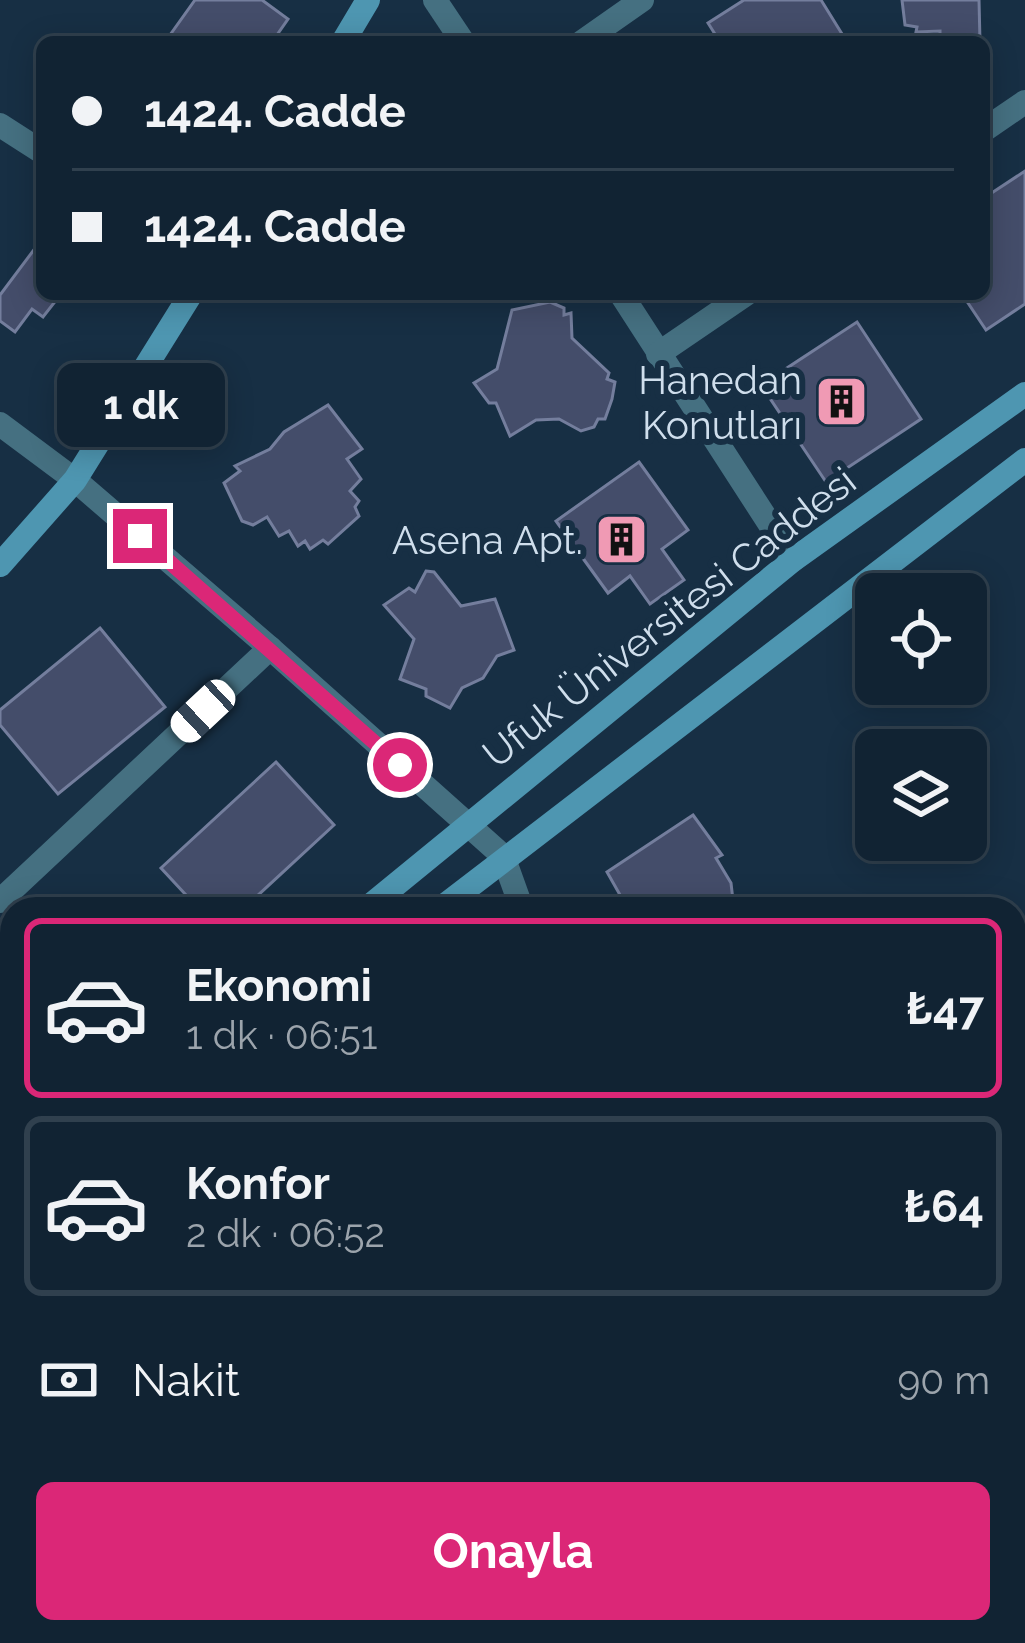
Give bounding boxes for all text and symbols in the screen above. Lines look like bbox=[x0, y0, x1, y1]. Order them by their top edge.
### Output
text: 1424. Cadde bbox=[144, 85, 406, 138]
text: 1424. Cadde bbox=[144, 200, 406, 253]
place label: Hanedan Konutları bbox=[638, 357, 802, 448]
callout: 1 dk bbox=[56, 362, 224, 446]
building icon: Hanedan Konutları bbox=[813, 374, 869, 430]
text: 1 dk bbox=[103, 382, 179, 428]
street label: Ufuk Üniversitesi Caddesi bbox=[474, 457, 864, 777]
route end bbox=[113, 509, 167, 563]
building icon: Asena Apt. bbox=[594, 512, 650, 568]
place label: Asena Apt. bbox=[392, 517, 583, 563]
map controls bbox=[855, 573, 987, 861]
button: locate bbox=[855, 573, 987, 705]
car bbox=[164, 673, 242, 749]
button: layers bbox=[855, 729, 987, 861]
route start bbox=[373, 738, 427, 792]
icon: car bbox=[42, 954, 150, 1062]
text: Ekonomi bbox=[186, 959, 372, 1012]
text: ₺47 bbox=[906, 982, 984, 1035]
text: 1 dk · 06:51 bbox=[186, 1012, 378, 1058]
icon: car bbox=[42, 1152, 150, 1260]
text: Konfor bbox=[186, 1157, 330, 1210]
text: ₺64 bbox=[904, 1180, 984, 1233]
text: 2 dk · 06:52 bbox=[186, 1210, 385, 1256]
icon: cash bbox=[36, 1347, 102, 1413]
text: Nakit bbox=[132, 1354, 240, 1407]
text: 90 m bbox=[897, 1357, 990, 1403]
button: Onayla bbox=[36, 1482, 990, 1620]

